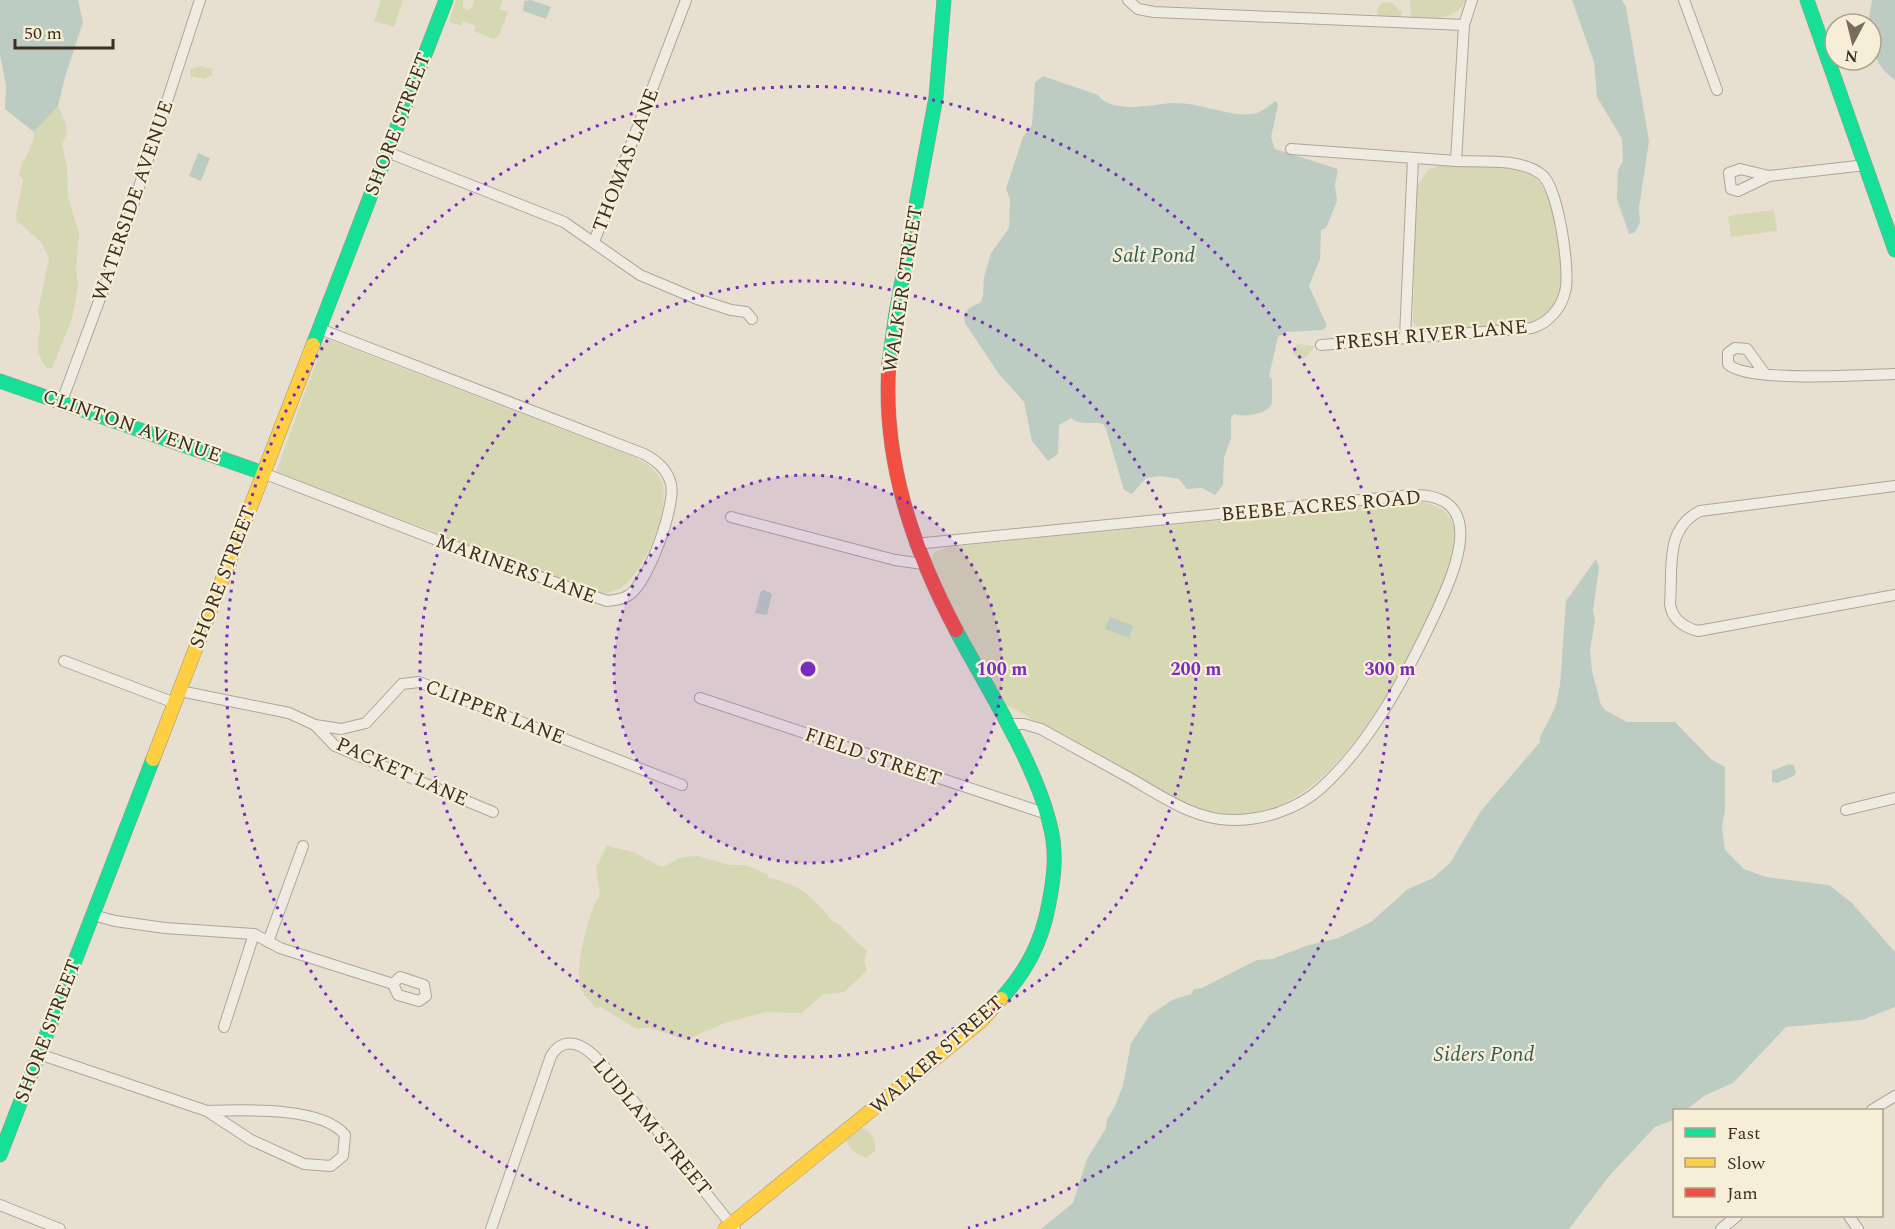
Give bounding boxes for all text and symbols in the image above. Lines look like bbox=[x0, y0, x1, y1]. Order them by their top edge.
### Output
scale bar bbox=[15, 12, 112, 50]
north arrow bbox=[1823, 12, 1883, 72]
text: 50 m bbox=[24, 20, 62, 47]
text: N bbox=[1843, 43, 1859, 69]
street label: SHORE STREET bbox=[357, 48, 439, 200]
street label: THOMAS LANE bbox=[585, 84, 667, 236]
street label: WATERSIDE AVENUE bbox=[84, 96, 182, 306]
street label: WALKER STREET bbox=[875, 203, 931, 375]
water label: Salt Pond bbox=[1113, 240, 1195, 272]
street label: FRESH RIVER LANE bbox=[1333, 312, 1529, 358]
street label: CLINTON AVENUE bbox=[39, 381, 225, 471]
street label: BEEBE ACRES ROAD bbox=[1220, 482, 1422, 530]
street label: SHORE STREET bbox=[182, 501, 264, 653]
street label: MARINERS LANE bbox=[432, 526, 600, 612]
text: 100 m bbox=[976, 656, 1028, 683]
text: 200 m bbox=[1170, 656, 1222, 683]
text: 300 m bbox=[1364, 656, 1416, 683]
centre of rings bbox=[798, 659, 818, 679]
street label: CLIPPER LANE bbox=[421, 672, 569, 752]
street label: FIELD STREET bbox=[801, 720, 945, 794]
street label: PACKET LANE bbox=[331, 729, 473, 815]
street label: SHORE STREET bbox=[7, 955, 89, 1107]
street label: WALKER STREET bbox=[863, 988, 1011, 1122]
water label: Siders Pond bbox=[1434, 1039, 1535, 1071]
street label: LUDLAM STREET bbox=[585, 1051, 719, 1203]
legend bbox=[1673, 1109, 1883, 1217]
text: Fast bbox=[1727, 1120, 1760, 1147]
text: Slow bbox=[1727, 1150, 1766, 1177]
text: Jam bbox=[1727, 1180, 1758, 1207]

